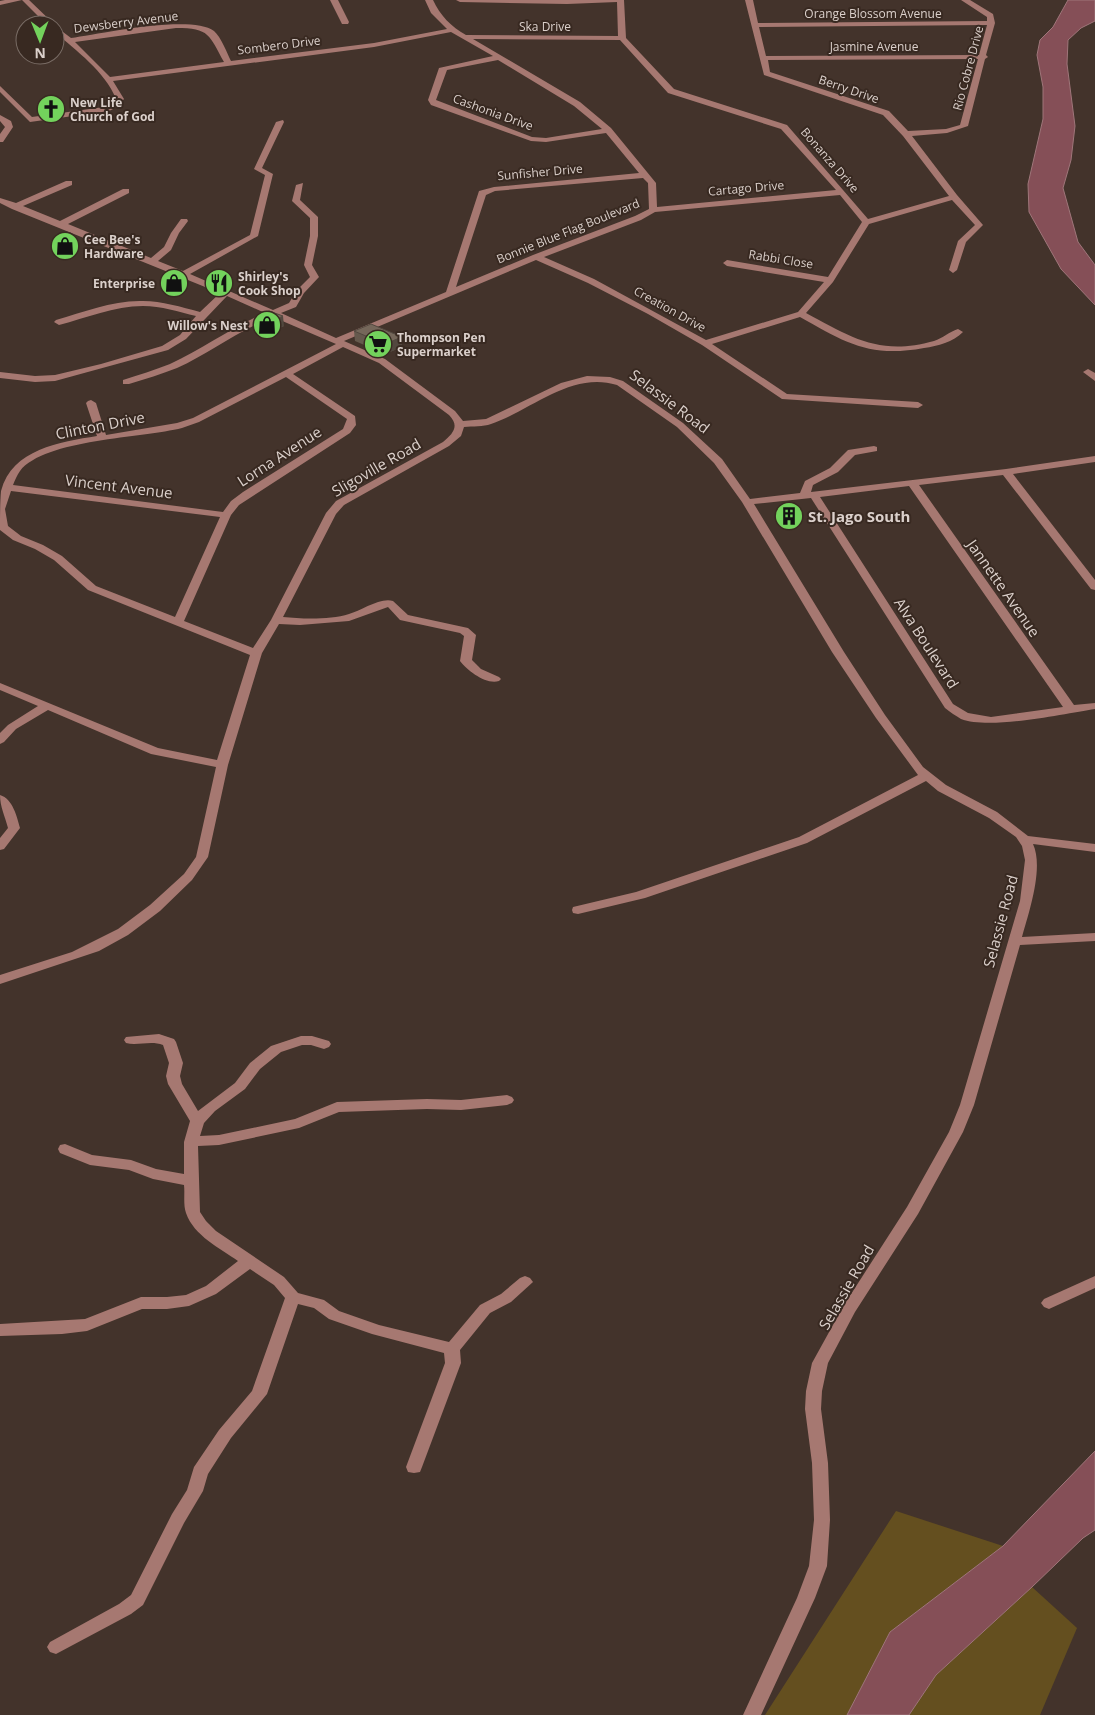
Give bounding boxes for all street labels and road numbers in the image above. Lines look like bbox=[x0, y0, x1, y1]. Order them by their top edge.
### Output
street label: Orange Blossom Avenue bbox=[804, 5, 942, 22]
street label: Dewsberry Avenue bbox=[73, 7, 180, 37]
street label: Ska Drive bbox=[519, 18, 571, 35]
street label: Rio Cobre Drive bbox=[949, 24, 988, 112]
street label: Sombero Drive bbox=[236, 31, 322, 59]
street label: Jasmine Avenue bbox=[829, 38, 919, 55]
street label: Berry Drive bbox=[817, 71, 882, 107]
street label: Cashonia Drive bbox=[451, 90, 536, 134]
street label: Bonanza Drive bbox=[797, 124, 863, 196]
street label: Sunfisher Drive bbox=[497, 160, 584, 184]
street label: Cartago Drive bbox=[707, 176, 785, 200]
street label: Bonnie Blue Flag Boulevard bbox=[494, 194, 642, 268]
street label: Rabbi Close bbox=[747, 246, 815, 273]
street label: Creation Drive bbox=[631, 282, 709, 336]
street label: Selassie Road bbox=[626, 364, 714, 438]
street label: Clinton Drive bbox=[54, 407, 146, 443]
street label: Lorna Avenue bbox=[233, 421, 325, 491]
street label: Sligoville Road bbox=[328, 433, 424, 501]
street label: Vincent Avenue bbox=[64, 469, 174, 503]
street label: Jannette Avenue bbox=[962, 534, 1045, 641]
street label: Alva Boulevard bbox=[890, 594, 964, 692]
street label: Selassie Road bbox=[978, 873, 1022, 969]
street label: Selassie Road bbox=[814, 1241, 878, 1333]

